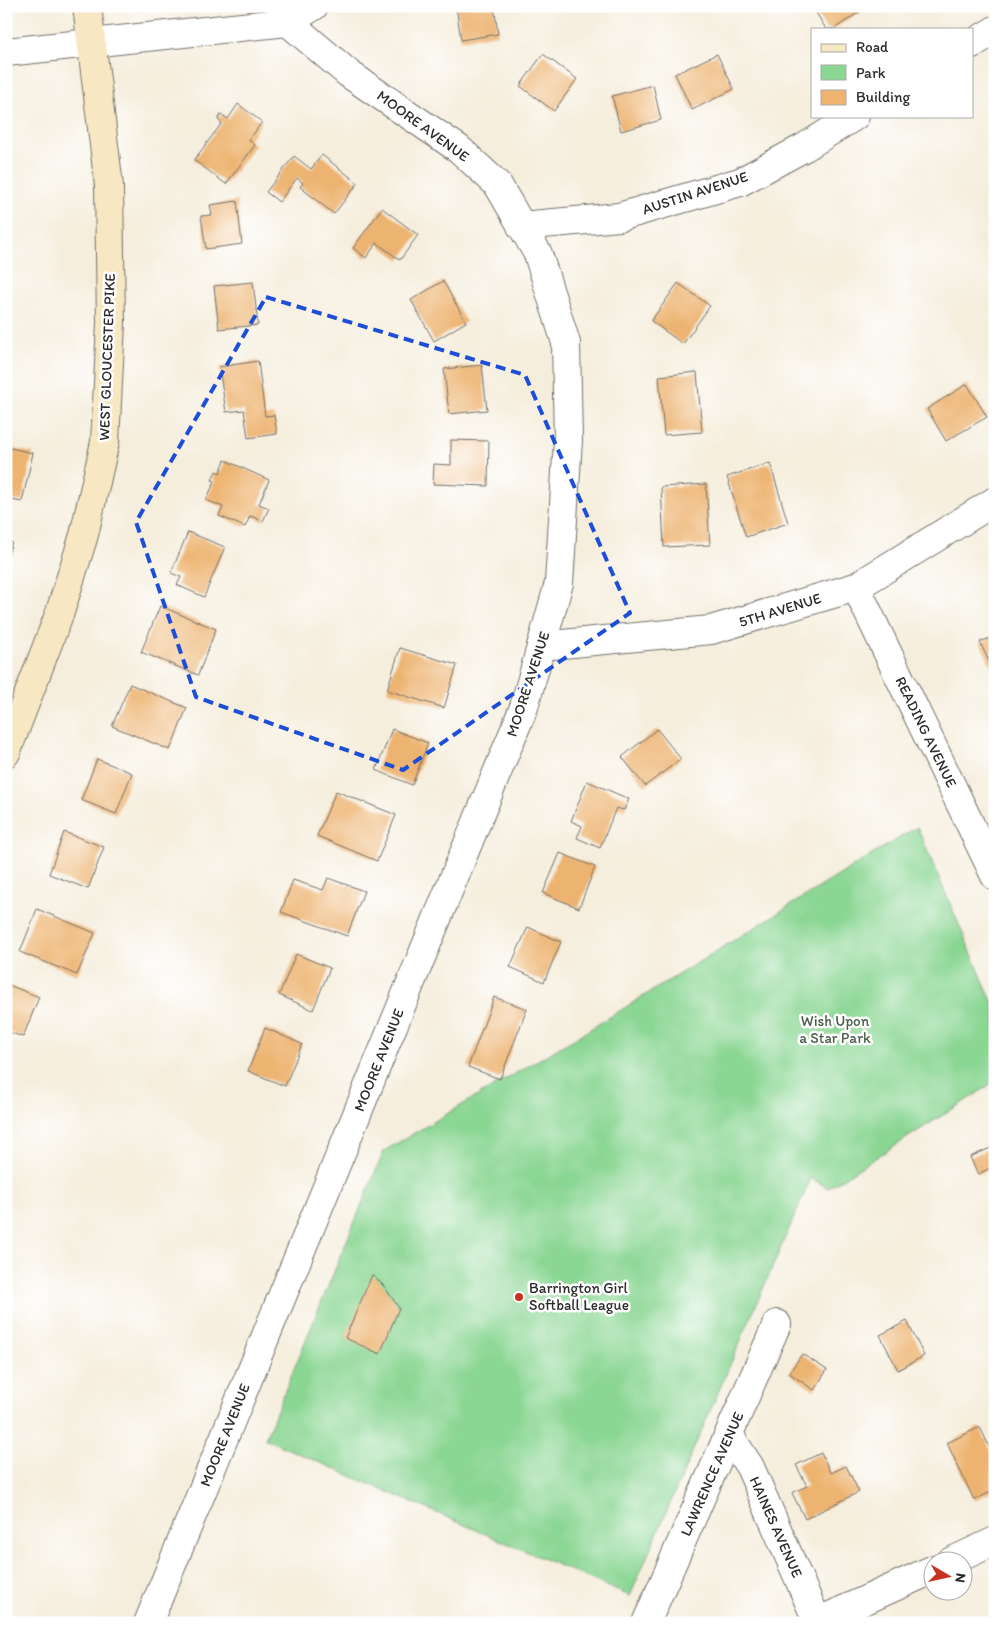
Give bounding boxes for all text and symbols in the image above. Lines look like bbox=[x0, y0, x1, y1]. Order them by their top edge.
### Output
legend bbox=[811, 28, 974, 118]
text: Road bbox=[856, 38, 889, 56]
text: Park bbox=[856, 64, 886, 82]
street label: MOORE AVENUE bbox=[373, 86, 473, 166]
text: Building bbox=[856, 88, 910, 106]
street label: AUSTIN AVENUE bbox=[640, 167, 750, 219]
street label: WEST GLOUCESTER PIKE bbox=[95, 273, 119, 441]
street label: 5TH AVENUE bbox=[737, 589, 823, 631]
street label: MOORE AVENUE bbox=[502, 629, 554, 739]
street label: READING AVENUE bbox=[891, 674, 961, 790]
street label: MOORE AVENUE bbox=[350, 1006, 408, 1114]
park label: Wish Upon a Star Park bbox=[799, 1012, 871, 1047]
place label: Barrington Girl Softball League bbox=[529, 1279, 629, 1314]
marker: Barrington Girl Softball League bbox=[513, 1291, 525, 1303]
street label: MOORE AVENUE bbox=[196, 1381, 254, 1489]
street label: LAWRENCE AVENUE bbox=[676, 1409, 748, 1539]
street label: HAINES AVENUE bbox=[746, 1474, 806, 1580]
north arrow bbox=[924, 1552, 974, 1602]
text: N bbox=[951, 1572, 969, 1584]

